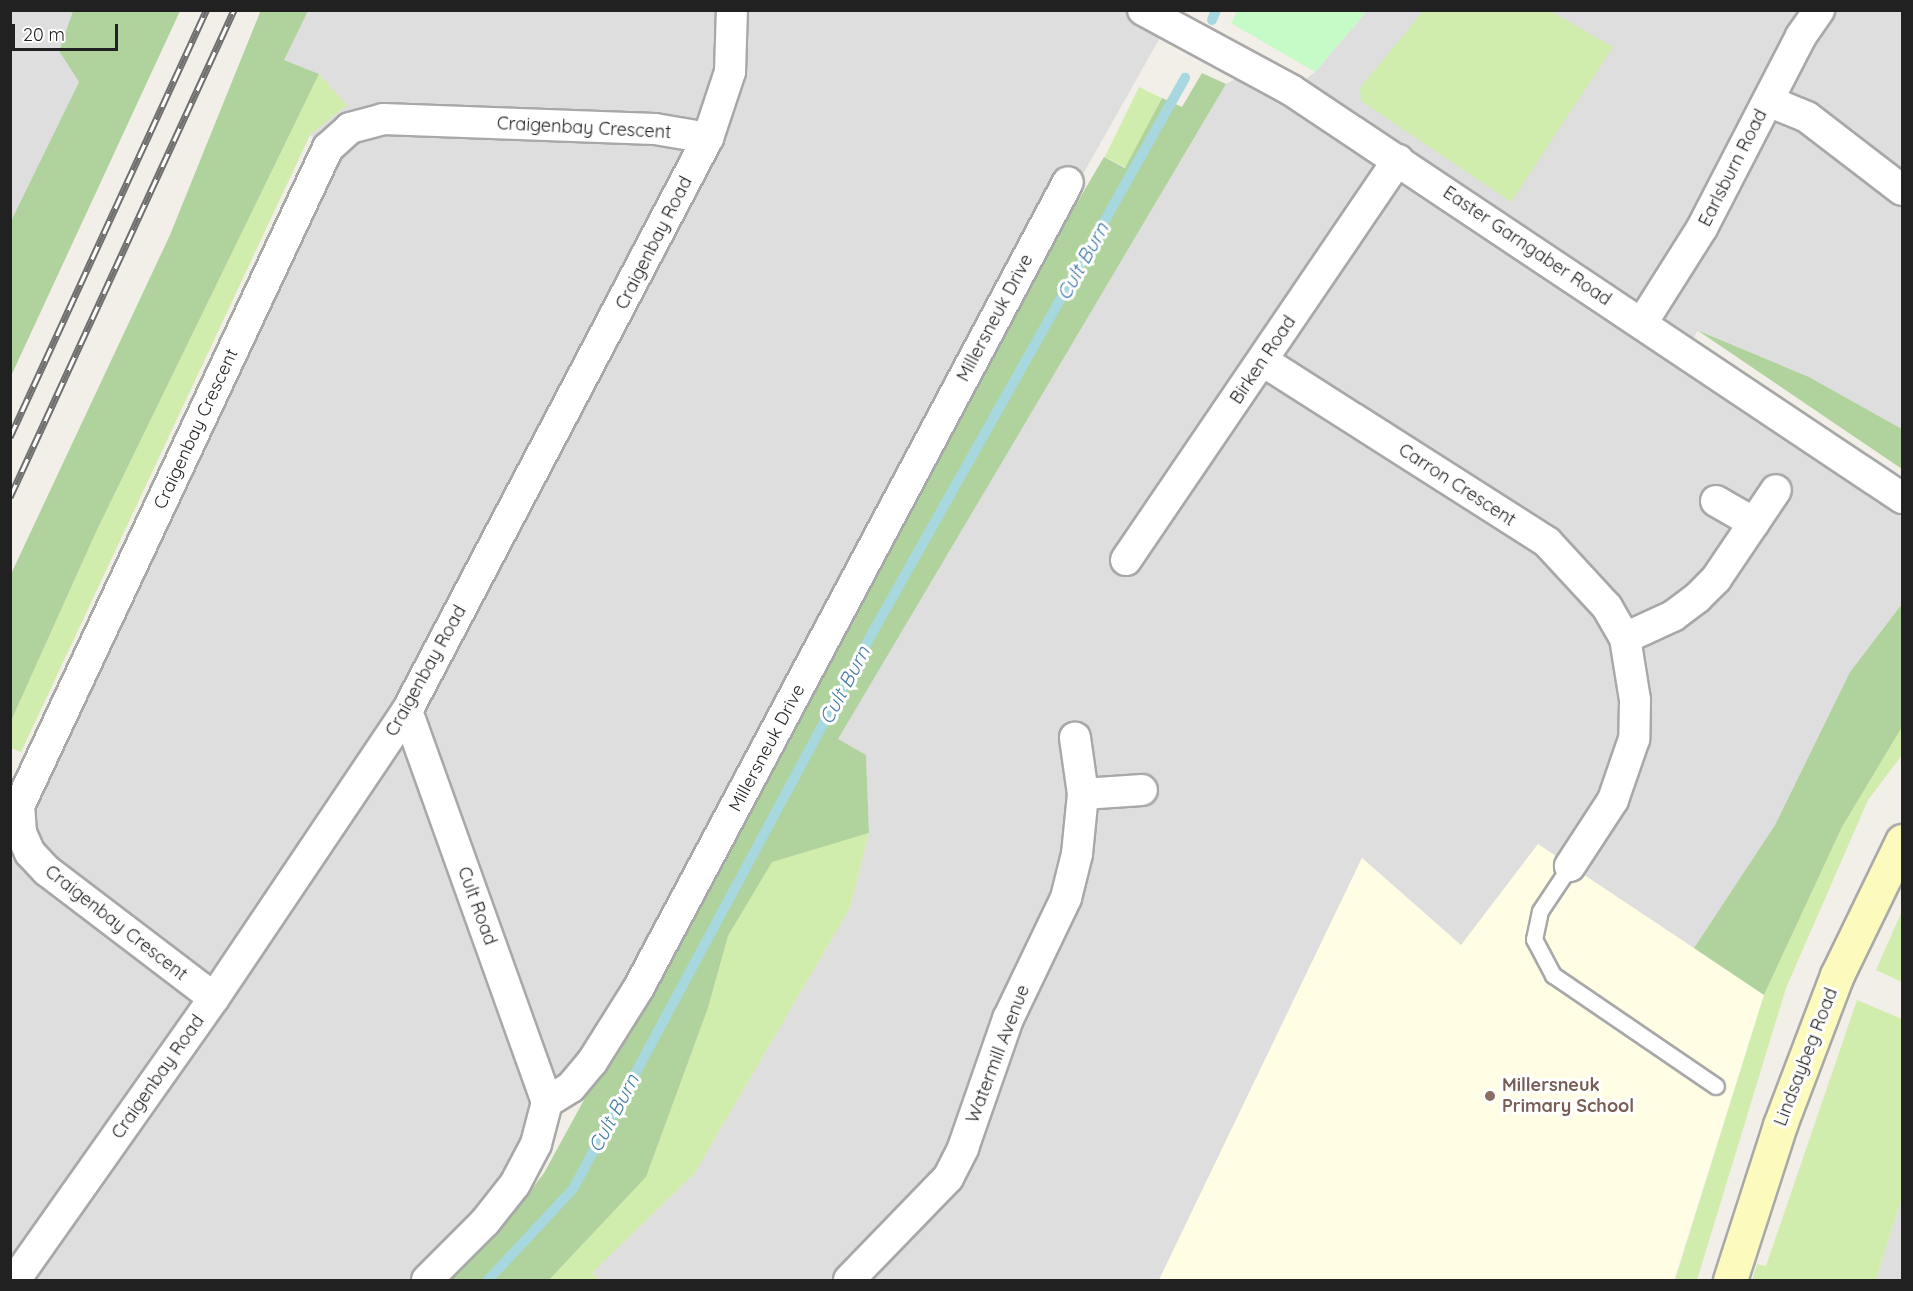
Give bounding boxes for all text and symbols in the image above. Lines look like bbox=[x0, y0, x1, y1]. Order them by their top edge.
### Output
scale bar bbox=[15, 12, 122, 50]
text: 20 m bbox=[23, 23, 65, 46]
street label: Earlsburn Road bbox=[1694, 106, 1772, 230]
street label: Craigenbay Crescent bbox=[496, 113, 672, 143]
street label: Craigenbay Road bbox=[611, 173, 697, 313]
street label: Easter Garngaber Road bbox=[1439, 182, 1615, 310]
water label: Cult Burn bbox=[1051, 218, 1113, 304]
street label: Millersneuk Drive bbox=[952, 251, 1038, 385]
street label: Birken Road bbox=[1226, 312, 1300, 408]
street label: Craigenbay Crescent bbox=[149, 345, 243, 513]
street label: Carron Crescent bbox=[1394, 439, 1520, 531]
street label: Craigenbay Road bbox=[381, 602, 471, 740]
water label: Cult Burn bbox=[813, 642, 875, 728]
street label: Millersneuk Drive bbox=[724, 681, 810, 815]
street label: Craigenbay Crescent bbox=[41, 861, 191, 985]
street label: Cult Road bbox=[453, 864, 501, 948]
street label: Watermill Avenue bbox=[962, 982, 1034, 1126]
street label: Lindsaybeg Road bbox=[1770, 985, 1842, 1129]
street label: Craigenbay Road bbox=[107, 1011, 209, 1143]
water label: Cult Burn bbox=[582, 1070, 644, 1156]
place label: Millersneuk Primary School bbox=[1502, 1075, 1634, 1118]
marker: Millersneuk Primary School bbox=[1483, 1089, 1497, 1103]

